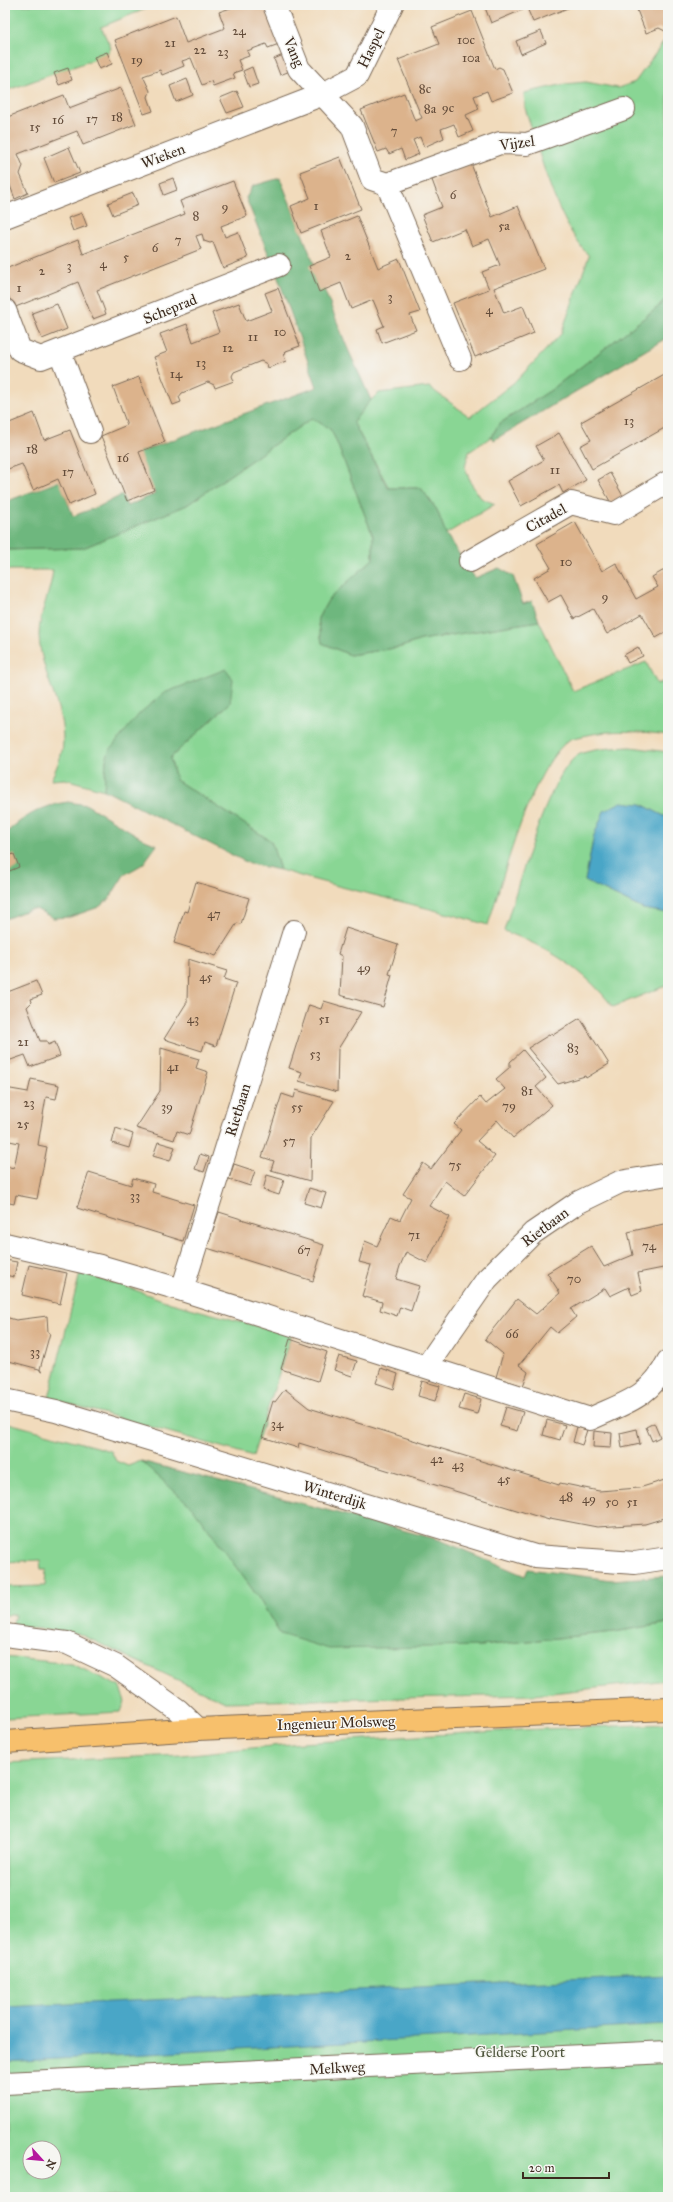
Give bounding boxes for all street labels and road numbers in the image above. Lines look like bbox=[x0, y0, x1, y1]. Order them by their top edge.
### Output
street label: Haspel bbox=[354, 24, 389, 71]
street label: Vang bbox=[279, 33, 309, 71]
street label: Vijzel bbox=[497, 131, 537, 155]
street label: Wieken bbox=[138, 139, 188, 173]
street label: Scheprad bbox=[140, 290, 200, 328]
street label: Citadel bbox=[522, 499, 570, 536]
street label: Rietbaan bbox=[221, 1081, 255, 1139]
street label: Rietbaan bbox=[518, 1203, 572, 1251]
street label: Winterdijk bbox=[301, 1477, 369, 1513]
street label: Ingenieur Molsweg bbox=[277, 1712, 396, 1734]
street label: Melkweg bbox=[309, 2058, 366, 2078]

